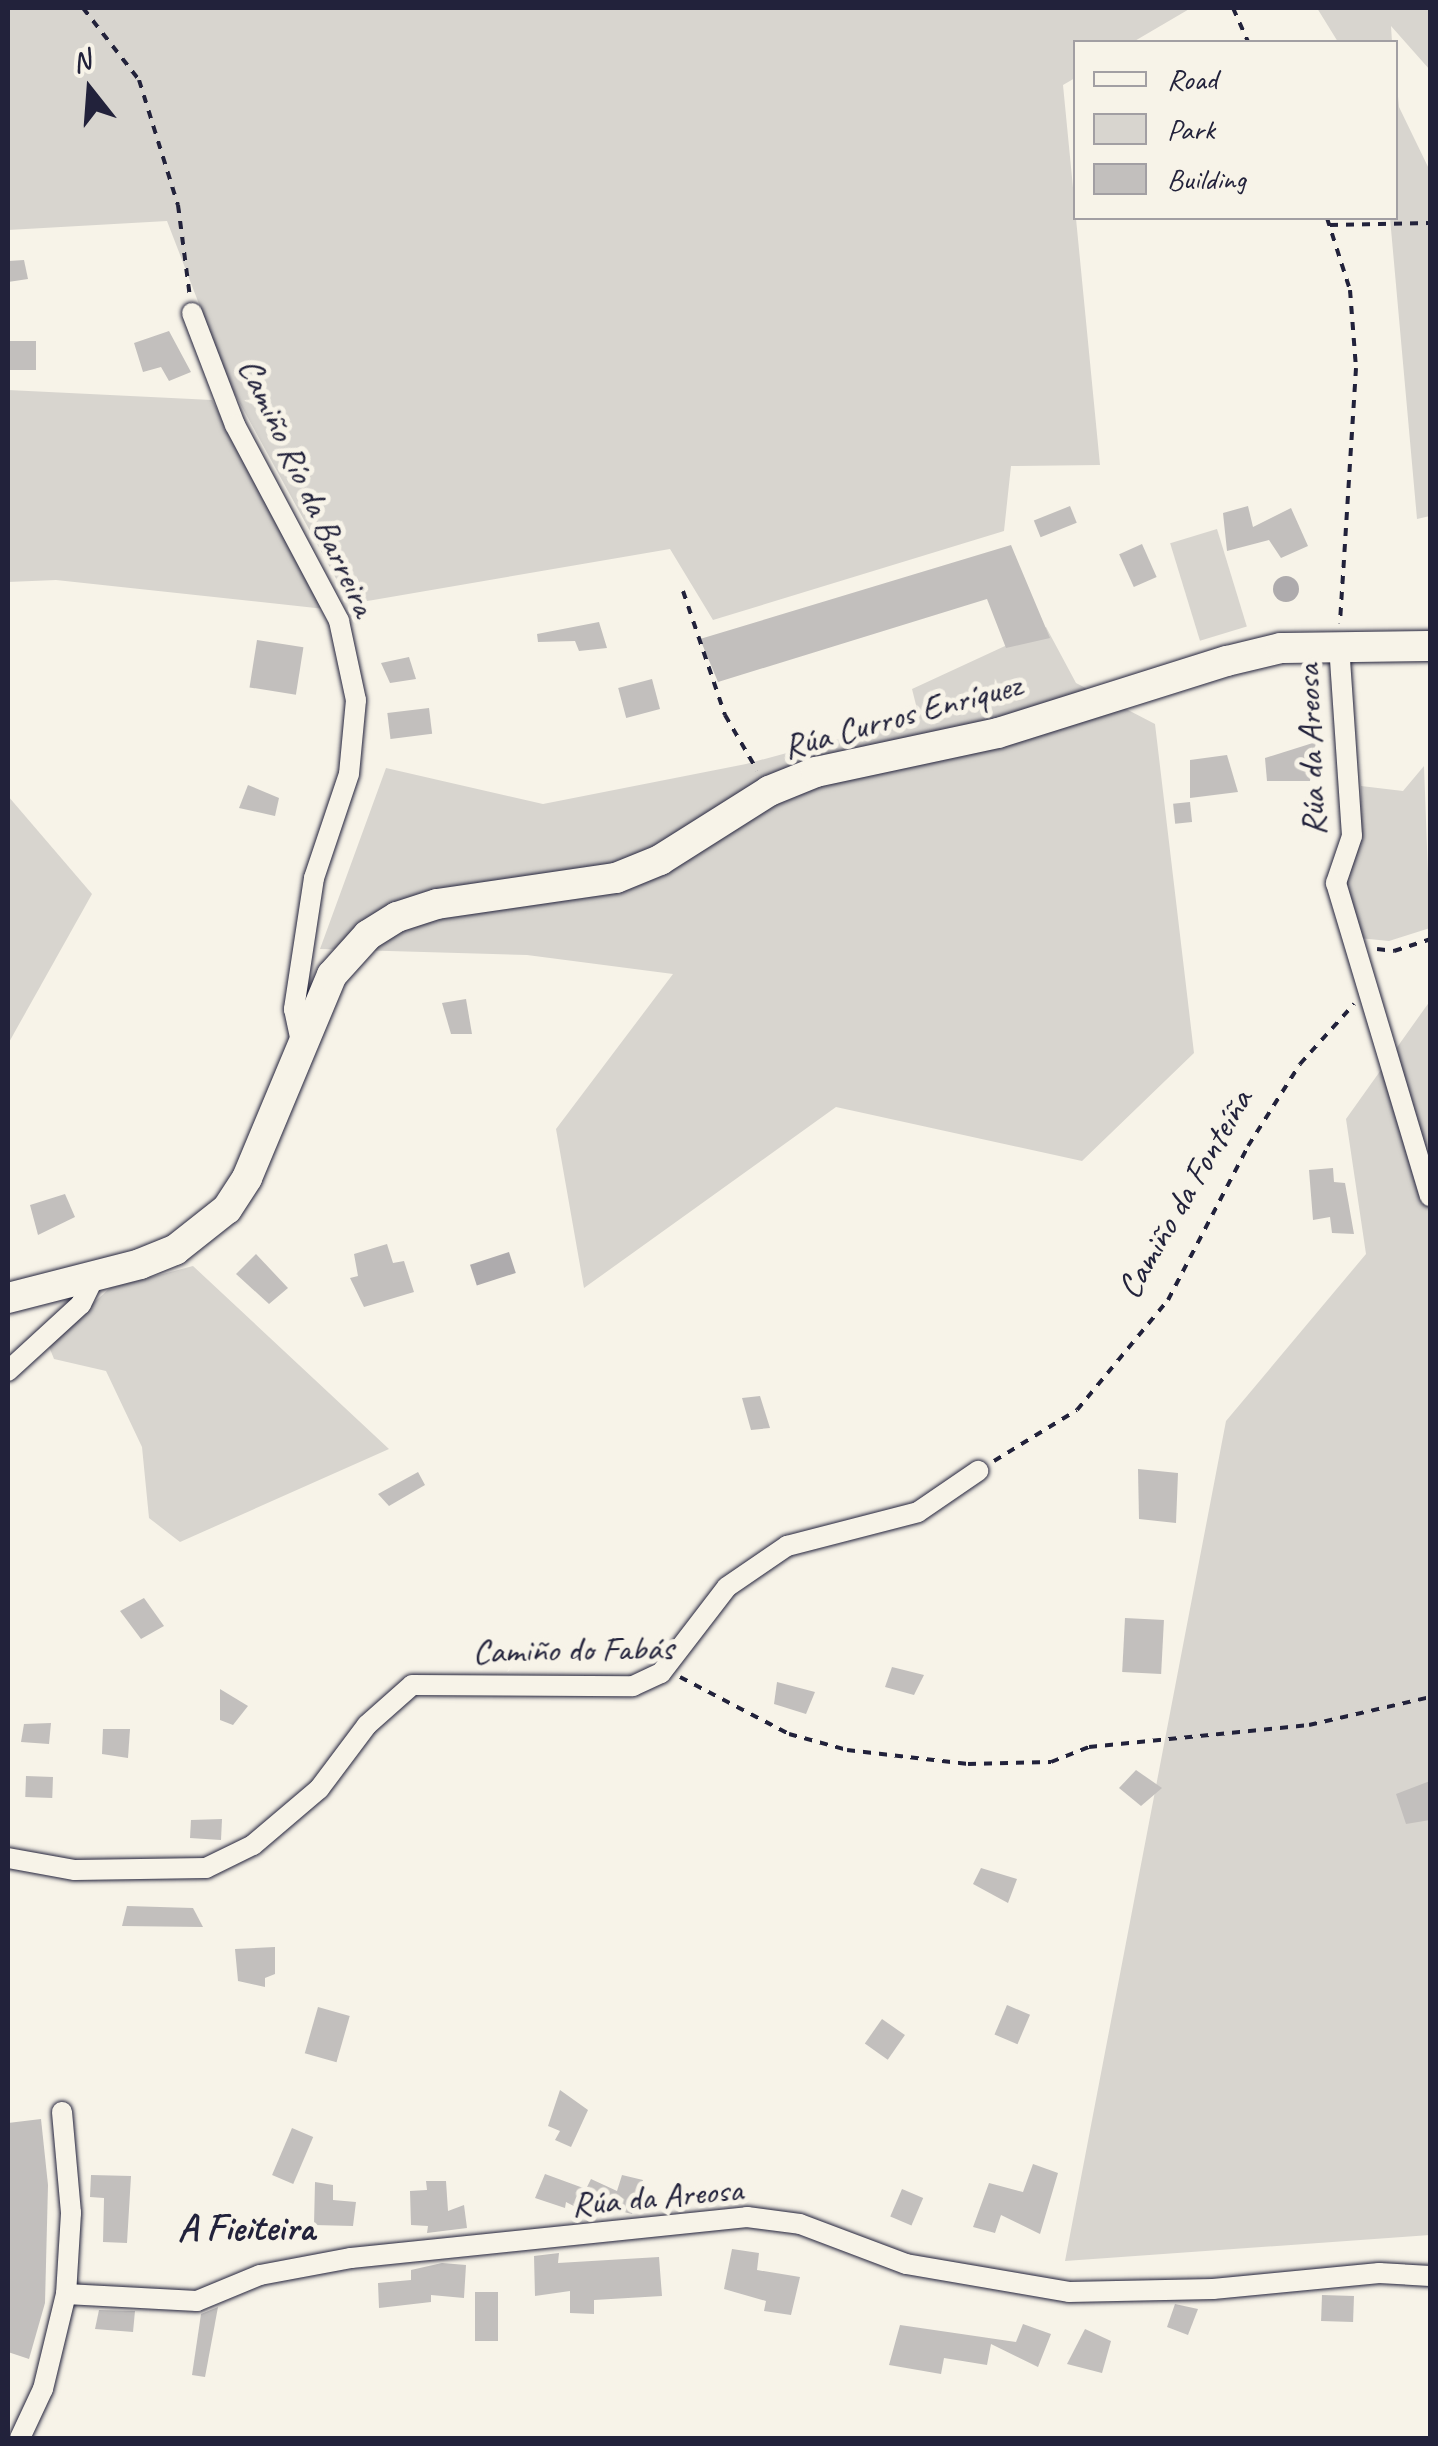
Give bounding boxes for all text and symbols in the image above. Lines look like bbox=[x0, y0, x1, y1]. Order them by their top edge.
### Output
north arrow bbox=[40, 40, 140, 140]
legend bbox=[1073, 40, 1398, 220]
text: N bbox=[68, 42, 94, 80]
text: Road bbox=[1167, 60, 1217, 98]
text: Park bbox=[1167, 110, 1215, 148]
text: Building bbox=[1167, 160, 1246, 198]
street label: Camiño Río da Barreira bbox=[228, 350, 386, 624]
street label: Rúa da Areosa bbox=[1287, 663, 1335, 837]
street label: Rúa Curros Enríquez bbox=[779, 664, 1025, 768]
street label: Camiño da Fonteíña bbox=[1108, 1081, 1262, 1307]
street label: Camiño do Fabás bbox=[472, 1627, 674, 1673]
street label: Rúa da Areosa bbox=[569, 2169, 745, 2225]
district label: A Fieiteira bbox=[178, 2205, 314, 2251]

